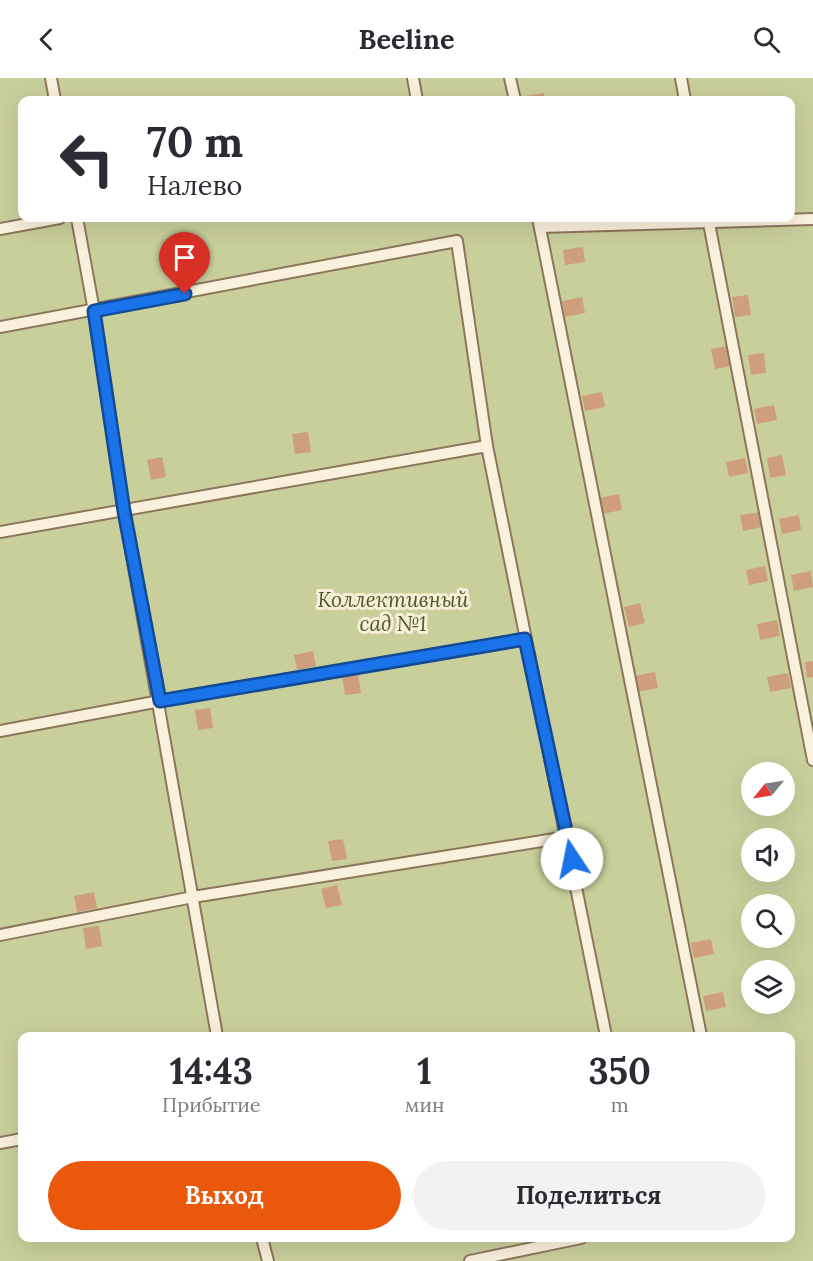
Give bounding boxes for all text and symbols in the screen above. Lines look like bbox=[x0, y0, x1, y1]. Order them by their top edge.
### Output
text: Beeline bbox=[359, 22, 454, 56]
icon: back bbox=[30, 23, 63, 56]
icon: search bbox=[750, 23, 783, 56]
text: 70 m bbox=[147, 115, 243, 169]
icon: left bbox=[48, 120, 126, 198]
text: Налево bbox=[147, 168, 242, 202]
pin bbox=[159, 232, 210, 294]
icon: arrive bbox=[168, 241, 201, 274]
park label: Коллективный сад №1 bbox=[318, 586, 469, 637]
north arrow bbox=[741, 762, 795, 816]
map controls bbox=[741, 762, 795, 1014]
position arrow bbox=[540, 827, 604, 891]
button: sound bbox=[741, 828, 795, 882]
button: search bbox=[741, 894, 795, 948]
button: layers bbox=[741, 960, 795, 1014]
text: 14:43 bbox=[170, 1048, 253, 1094]
text: 1 bbox=[417, 1048, 432, 1094]
text: 350 bbox=[588, 1048, 651, 1094]
text: Прибытие bbox=[162, 1092, 261, 1117]
text: мин bbox=[405, 1092, 444, 1117]
text: m bbox=[611, 1092, 629, 1117]
button: Выход bbox=[48, 1161, 401, 1230]
button: Поделиться bbox=[413, 1161, 765, 1230]

